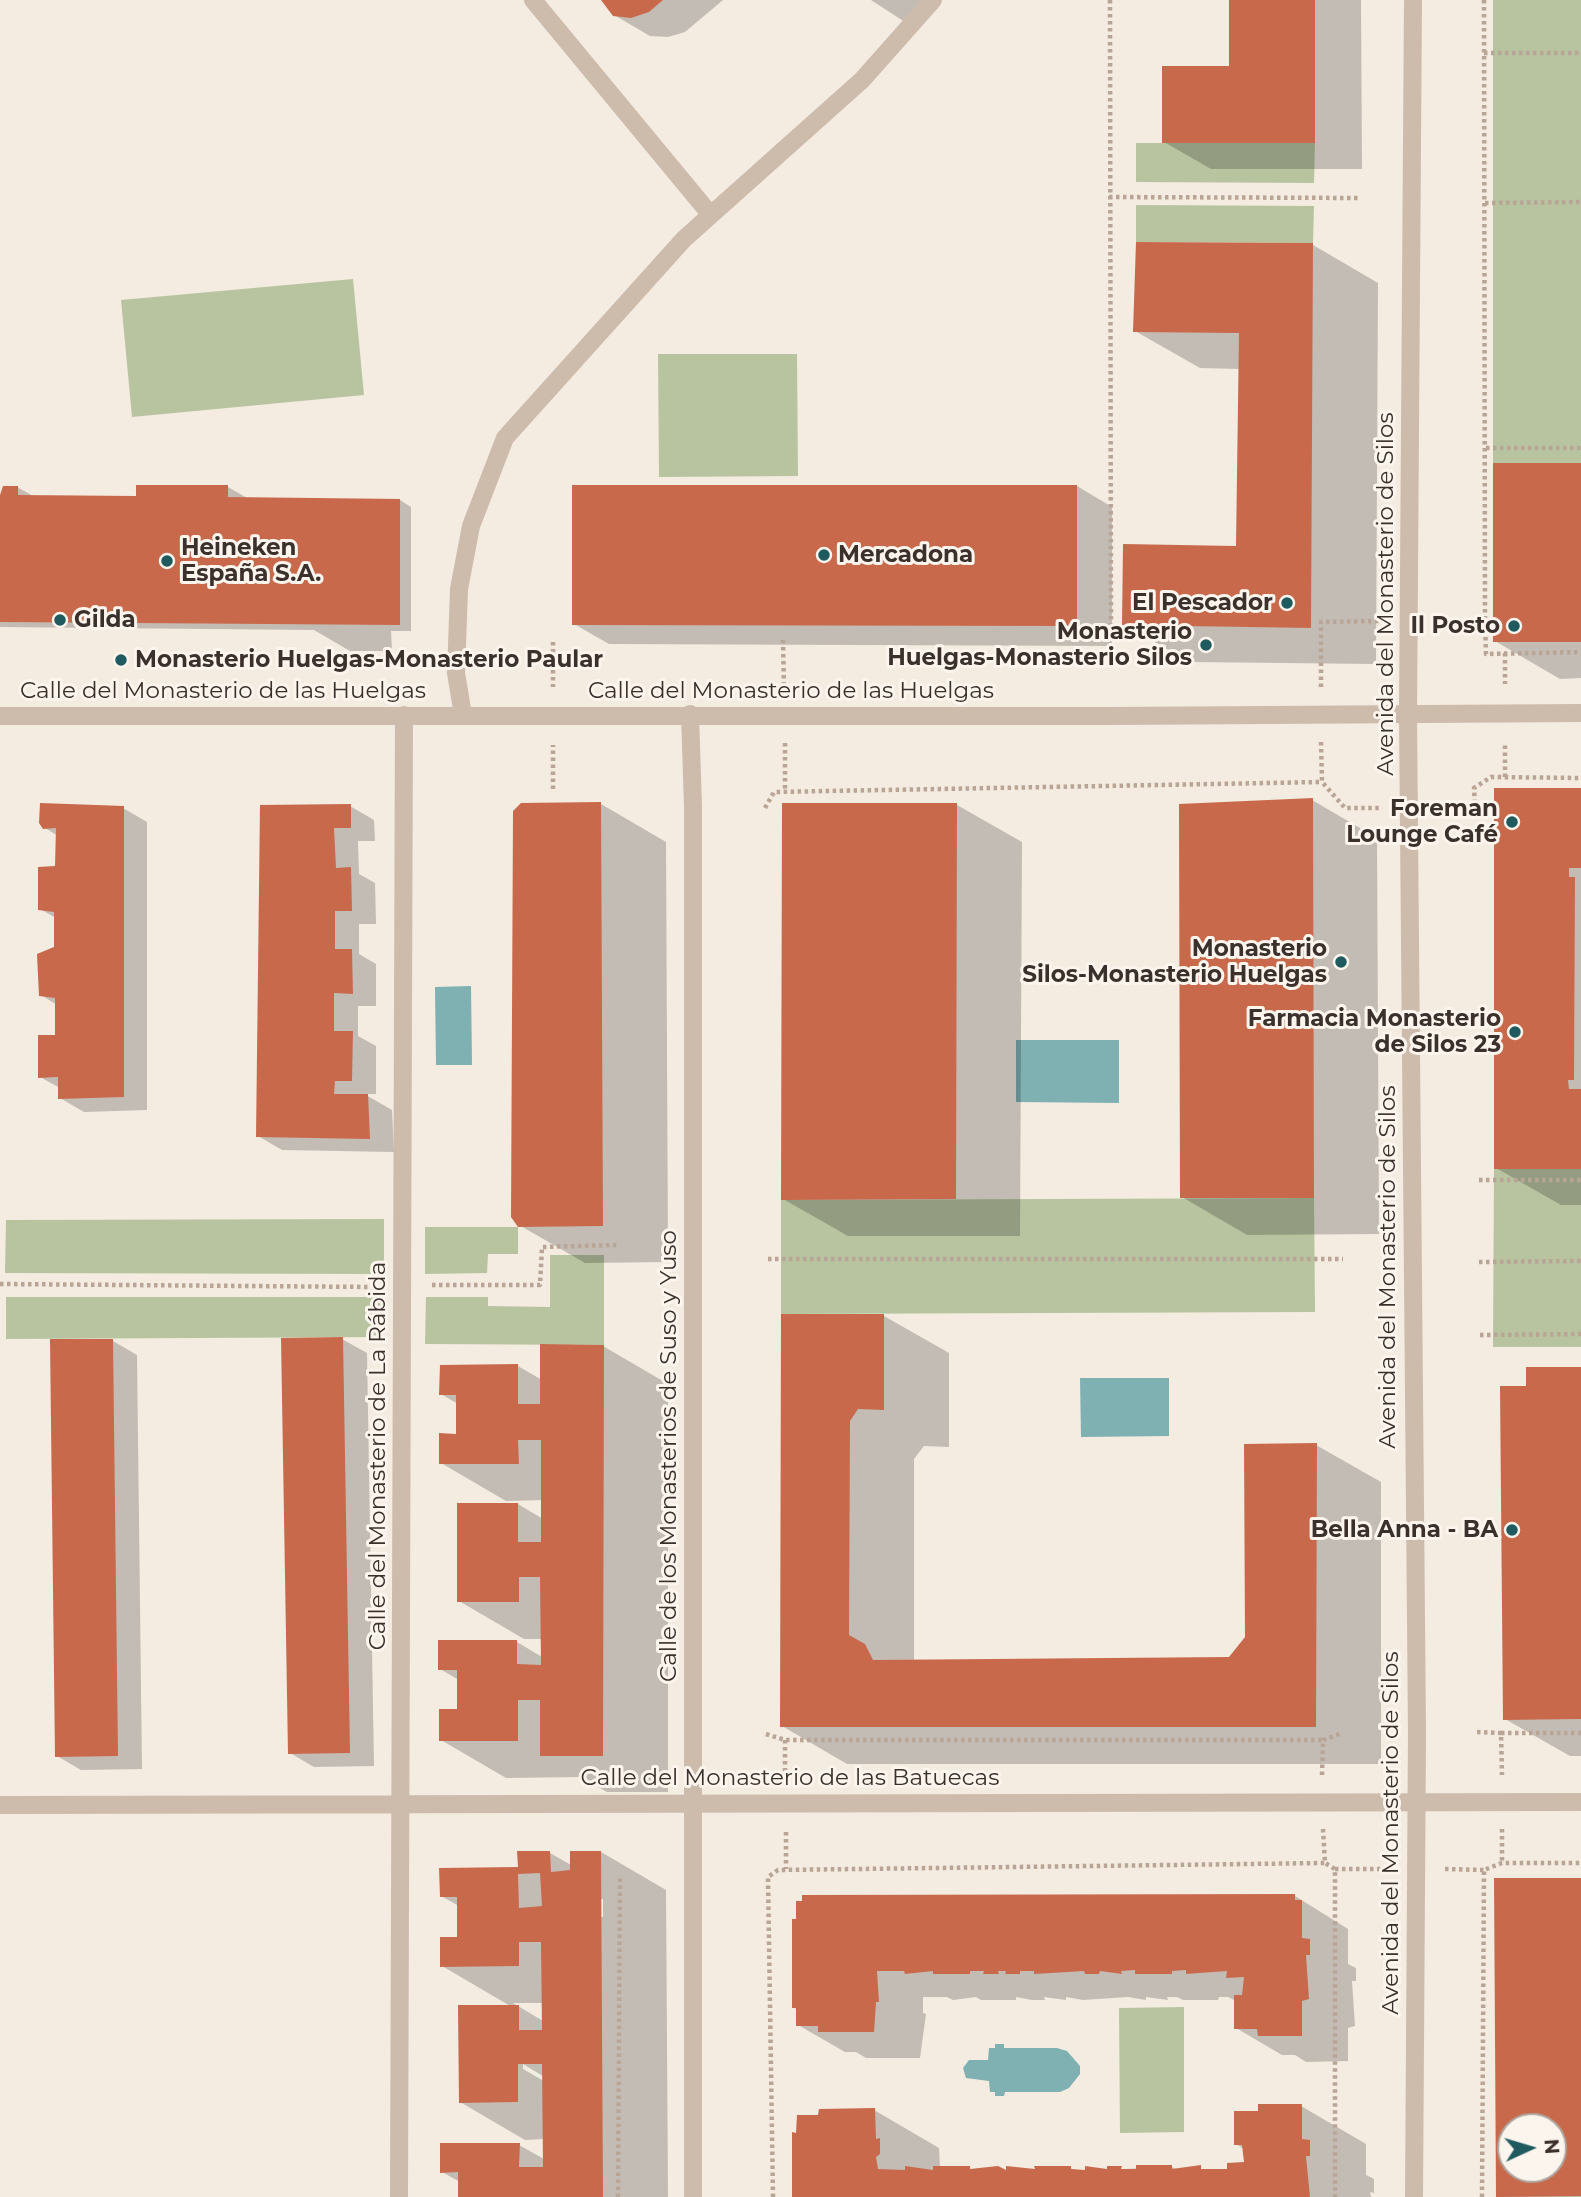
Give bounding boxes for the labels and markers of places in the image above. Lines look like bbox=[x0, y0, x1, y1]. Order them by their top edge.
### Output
place label: Heineken España S.A. bbox=[181, 534, 321, 588]
place label: Mercadona bbox=[838, 541, 973, 569]
marker: Mercadona bbox=[816, 547, 832, 563]
marker: Heineken España S.A. bbox=[159, 553, 175, 569]
place label: El Pescador bbox=[1132, 589, 1273, 617]
marker: El Pescador bbox=[1279, 595, 1295, 611]
place label: Gilda bbox=[74, 606, 136, 634]
marker: Gilda bbox=[52, 612, 68, 628]
place label: Il Posto bbox=[1410, 612, 1500, 640]
place label: Monasterio Huelgas-Monasterio Silos bbox=[887, 618, 1192, 672]
marker: Il Posto bbox=[1506, 618, 1522, 634]
marker: Monasterio Huelgas-Monasterio Silos bbox=[1198, 637, 1214, 653]
place label: Monasterio Huelgas-Monasterio Paular bbox=[135, 646, 603, 674]
marker: Monasterio Huelgas-Monasterio Paular bbox=[113, 652, 129, 668]
place label: Foreman Lounge Café bbox=[1346, 795, 1498, 849]
marker: Foreman Lounge Café bbox=[1504, 814, 1520, 830]
place label: Monasterio Silos-Monasterio Huelgas bbox=[1022, 935, 1327, 989]
marker: Monasterio Silos-Monasterio Huelgas bbox=[1333, 954, 1349, 970]
place label: Farmacia Monasterio de Silos 23 bbox=[1248, 1005, 1501, 1059]
marker: Farmacia Monasterio de Silos 23 bbox=[1507, 1024, 1523, 1040]
place label: Bella Anna - BA bbox=[1311, 1516, 1498, 1544]
marker: Bella Anna - BA bbox=[1504, 1522, 1520, 1538]

